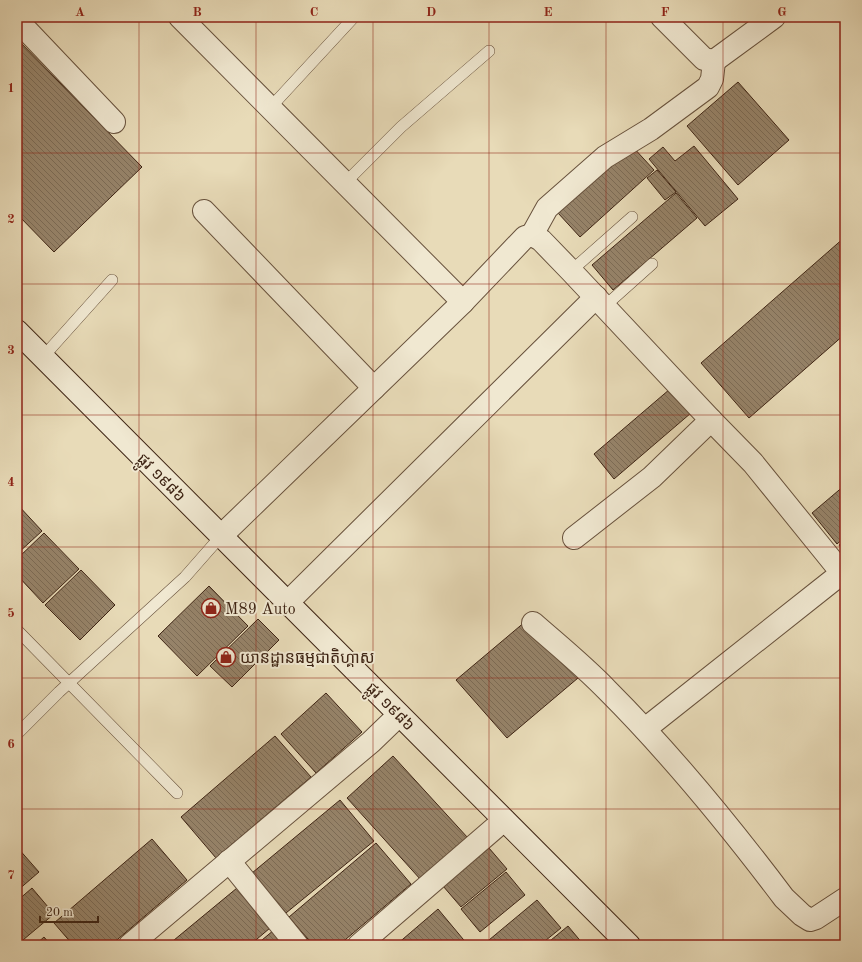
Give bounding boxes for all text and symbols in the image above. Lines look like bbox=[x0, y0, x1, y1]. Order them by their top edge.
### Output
text: A bbox=[75, 6, 85, 19]
text: B bbox=[192, 6, 202, 19]
text: C bbox=[310, 6, 318, 19]
text: D bbox=[426, 6, 436, 19]
text: E bbox=[544, 6, 553, 19]
text: F bbox=[661, 6, 670, 19]
text: G bbox=[777, 6, 787, 19]
text: 1 bbox=[7, 82, 15, 95]
text: 2 bbox=[7, 213, 15, 226]
text: 3 bbox=[7, 344, 15, 357]
street label: ផ្លូវ ១៩៨៦ bbox=[130, 451, 188, 509]
text: 4 bbox=[7, 476, 15, 489]
shop icon: M89 Auto bbox=[200, 597, 222, 619]
place label: M89 Auto bbox=[225, 602, 296, 618]
text: 5 bbox=[7, 607, 15, 620]
shop icon: យានដ្ឋានធម្មជាតិហ្គាស bbox=[215, 646, 237, 668]
place label: យានដ្ឋានធម្មជាតិហ្គាស bbox=[240, 648, 375, 667]
street label: ផ្លូវ ១៩៨៦ bbox=[359, 680, 417, 738]
text: 6 bbox=[7, 738, 15, 751]
text: 7 bbox=[7, 869, 15, 882]
scale bar bbox=[40, 898, 98, 924]
text: 20 m bbox=[46, 907, 73, 919]

